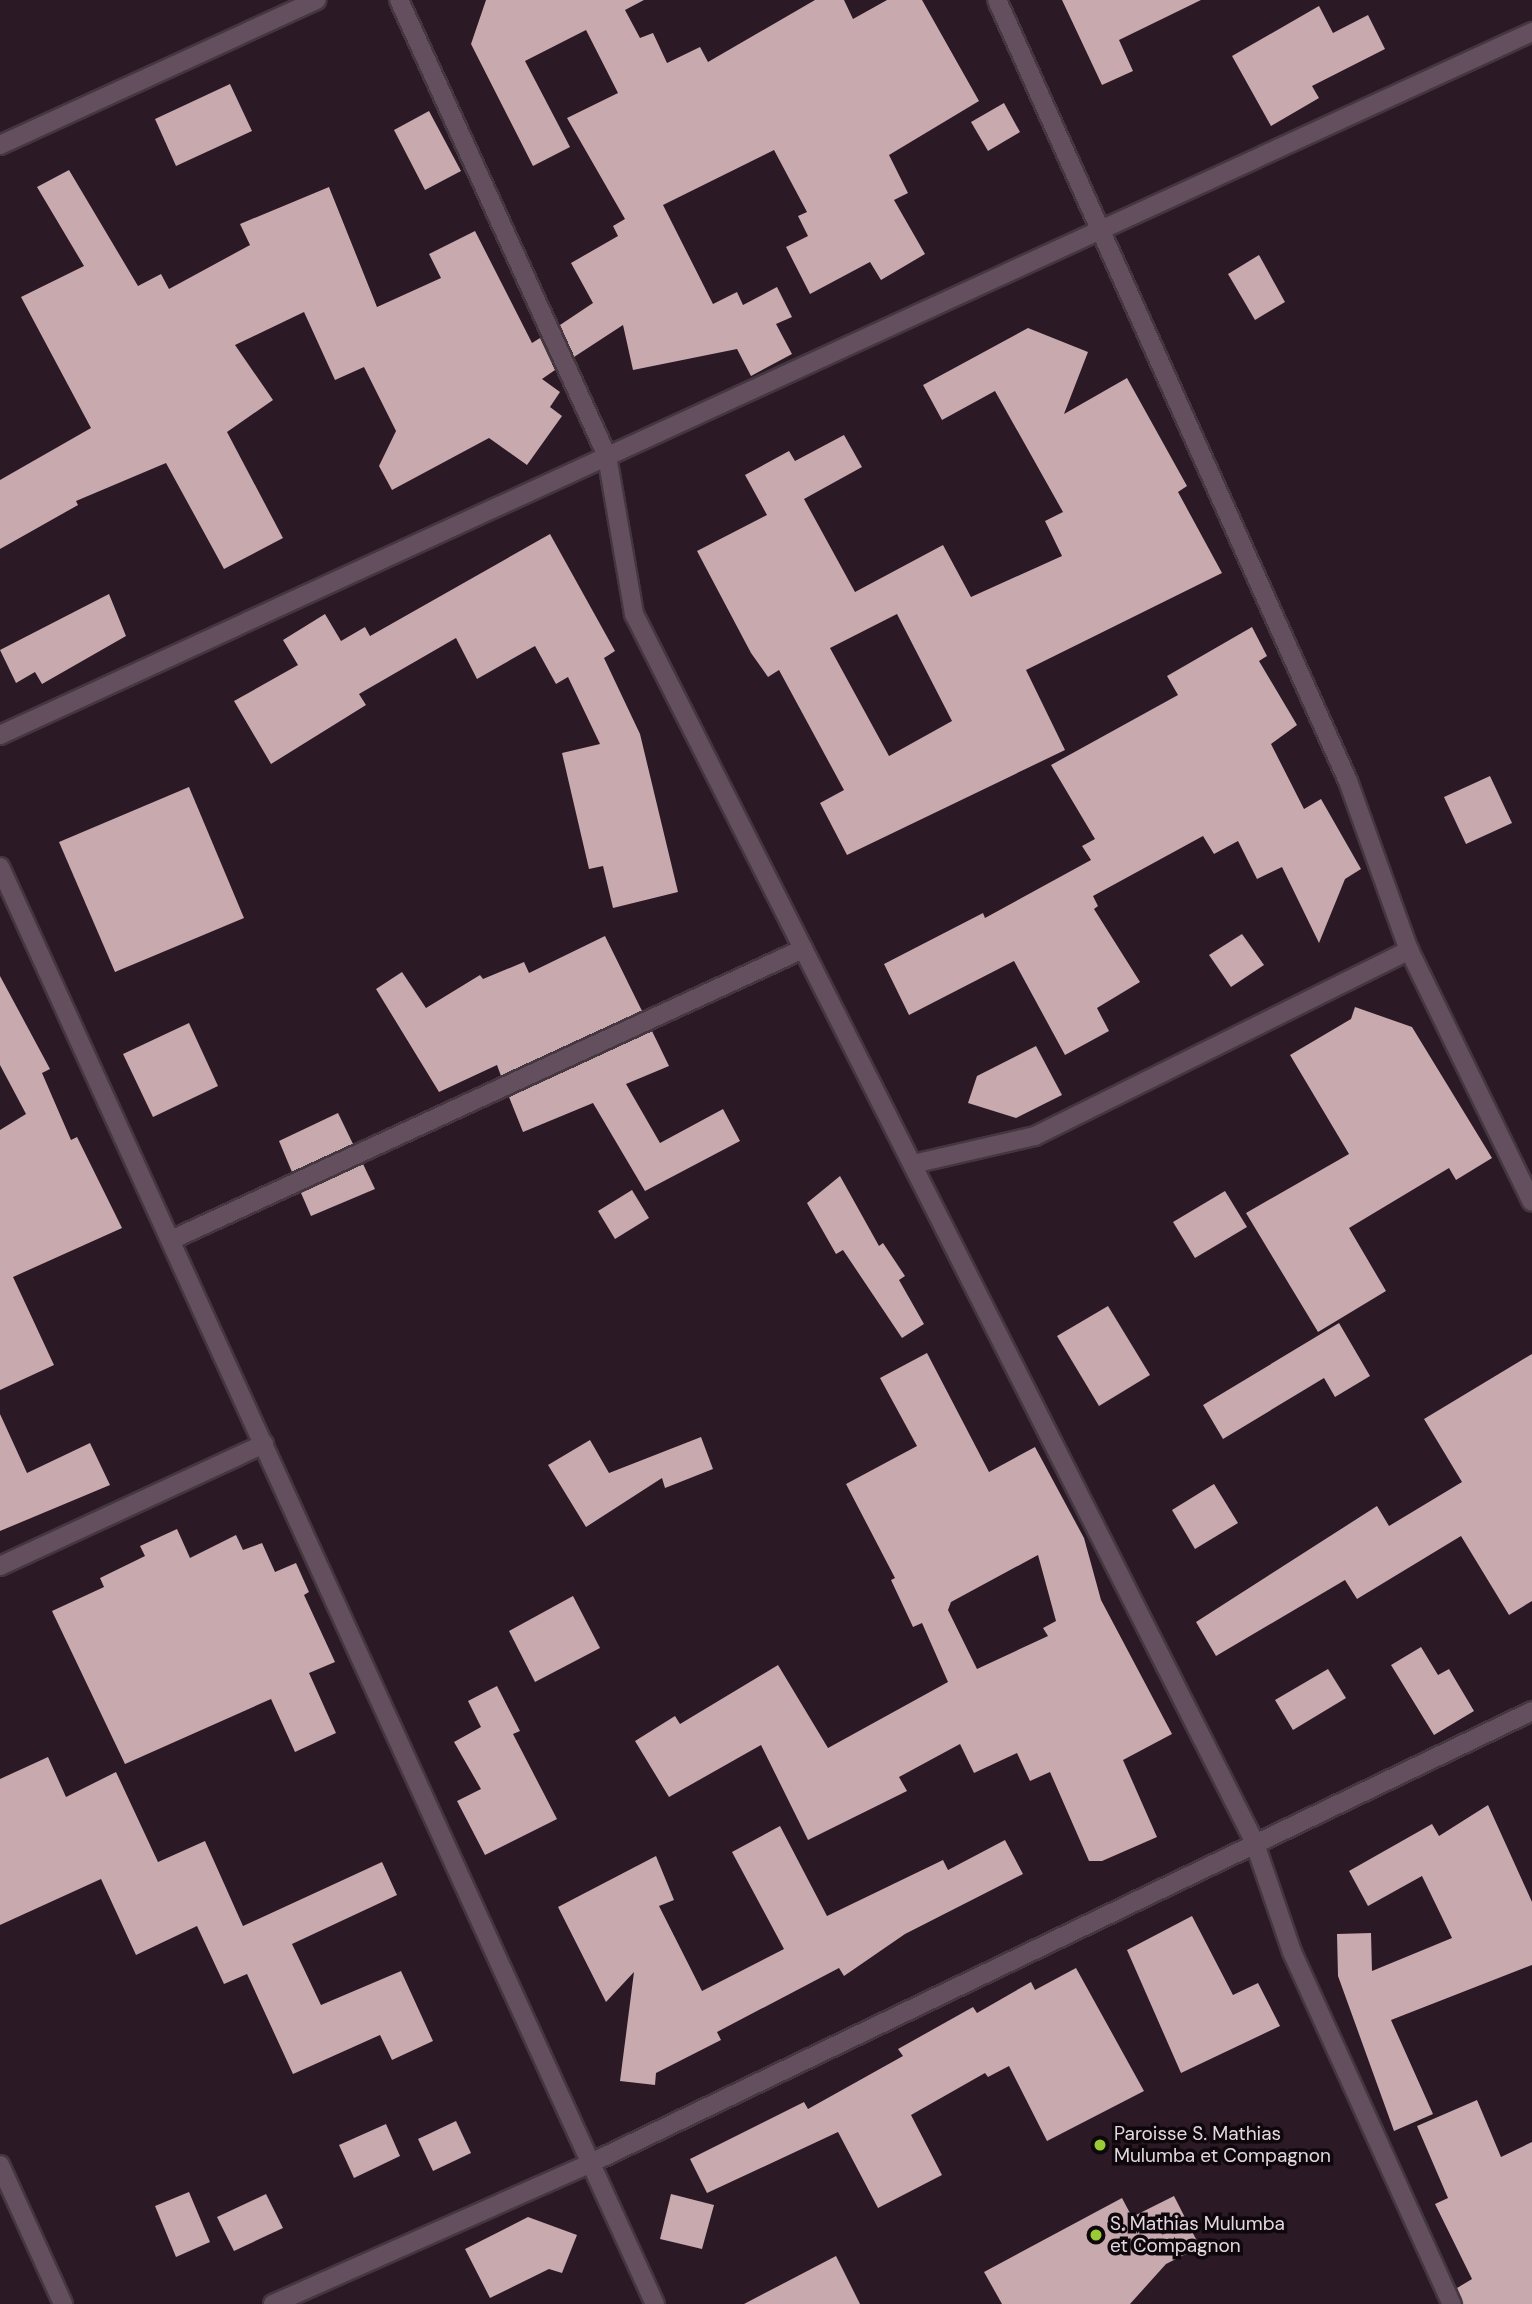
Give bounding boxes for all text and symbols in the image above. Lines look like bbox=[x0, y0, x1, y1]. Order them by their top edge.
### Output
place label: Paroisse S. Mathias Mulumba et Compagnon bbox=[1114, 2123, 1331, 2167]
marker: Paroisse S. Mathias Mulumba et Compagnon bbox=[1092, 2137, 1108, 2153]
place label: S. Mathias Mulumba et Compagnon bbox=[1110, 2213, 1285, 2257]
marker: S. Mathias Mulumba et Compagnon bbox=[1088, 2227, 1104, 2243]

